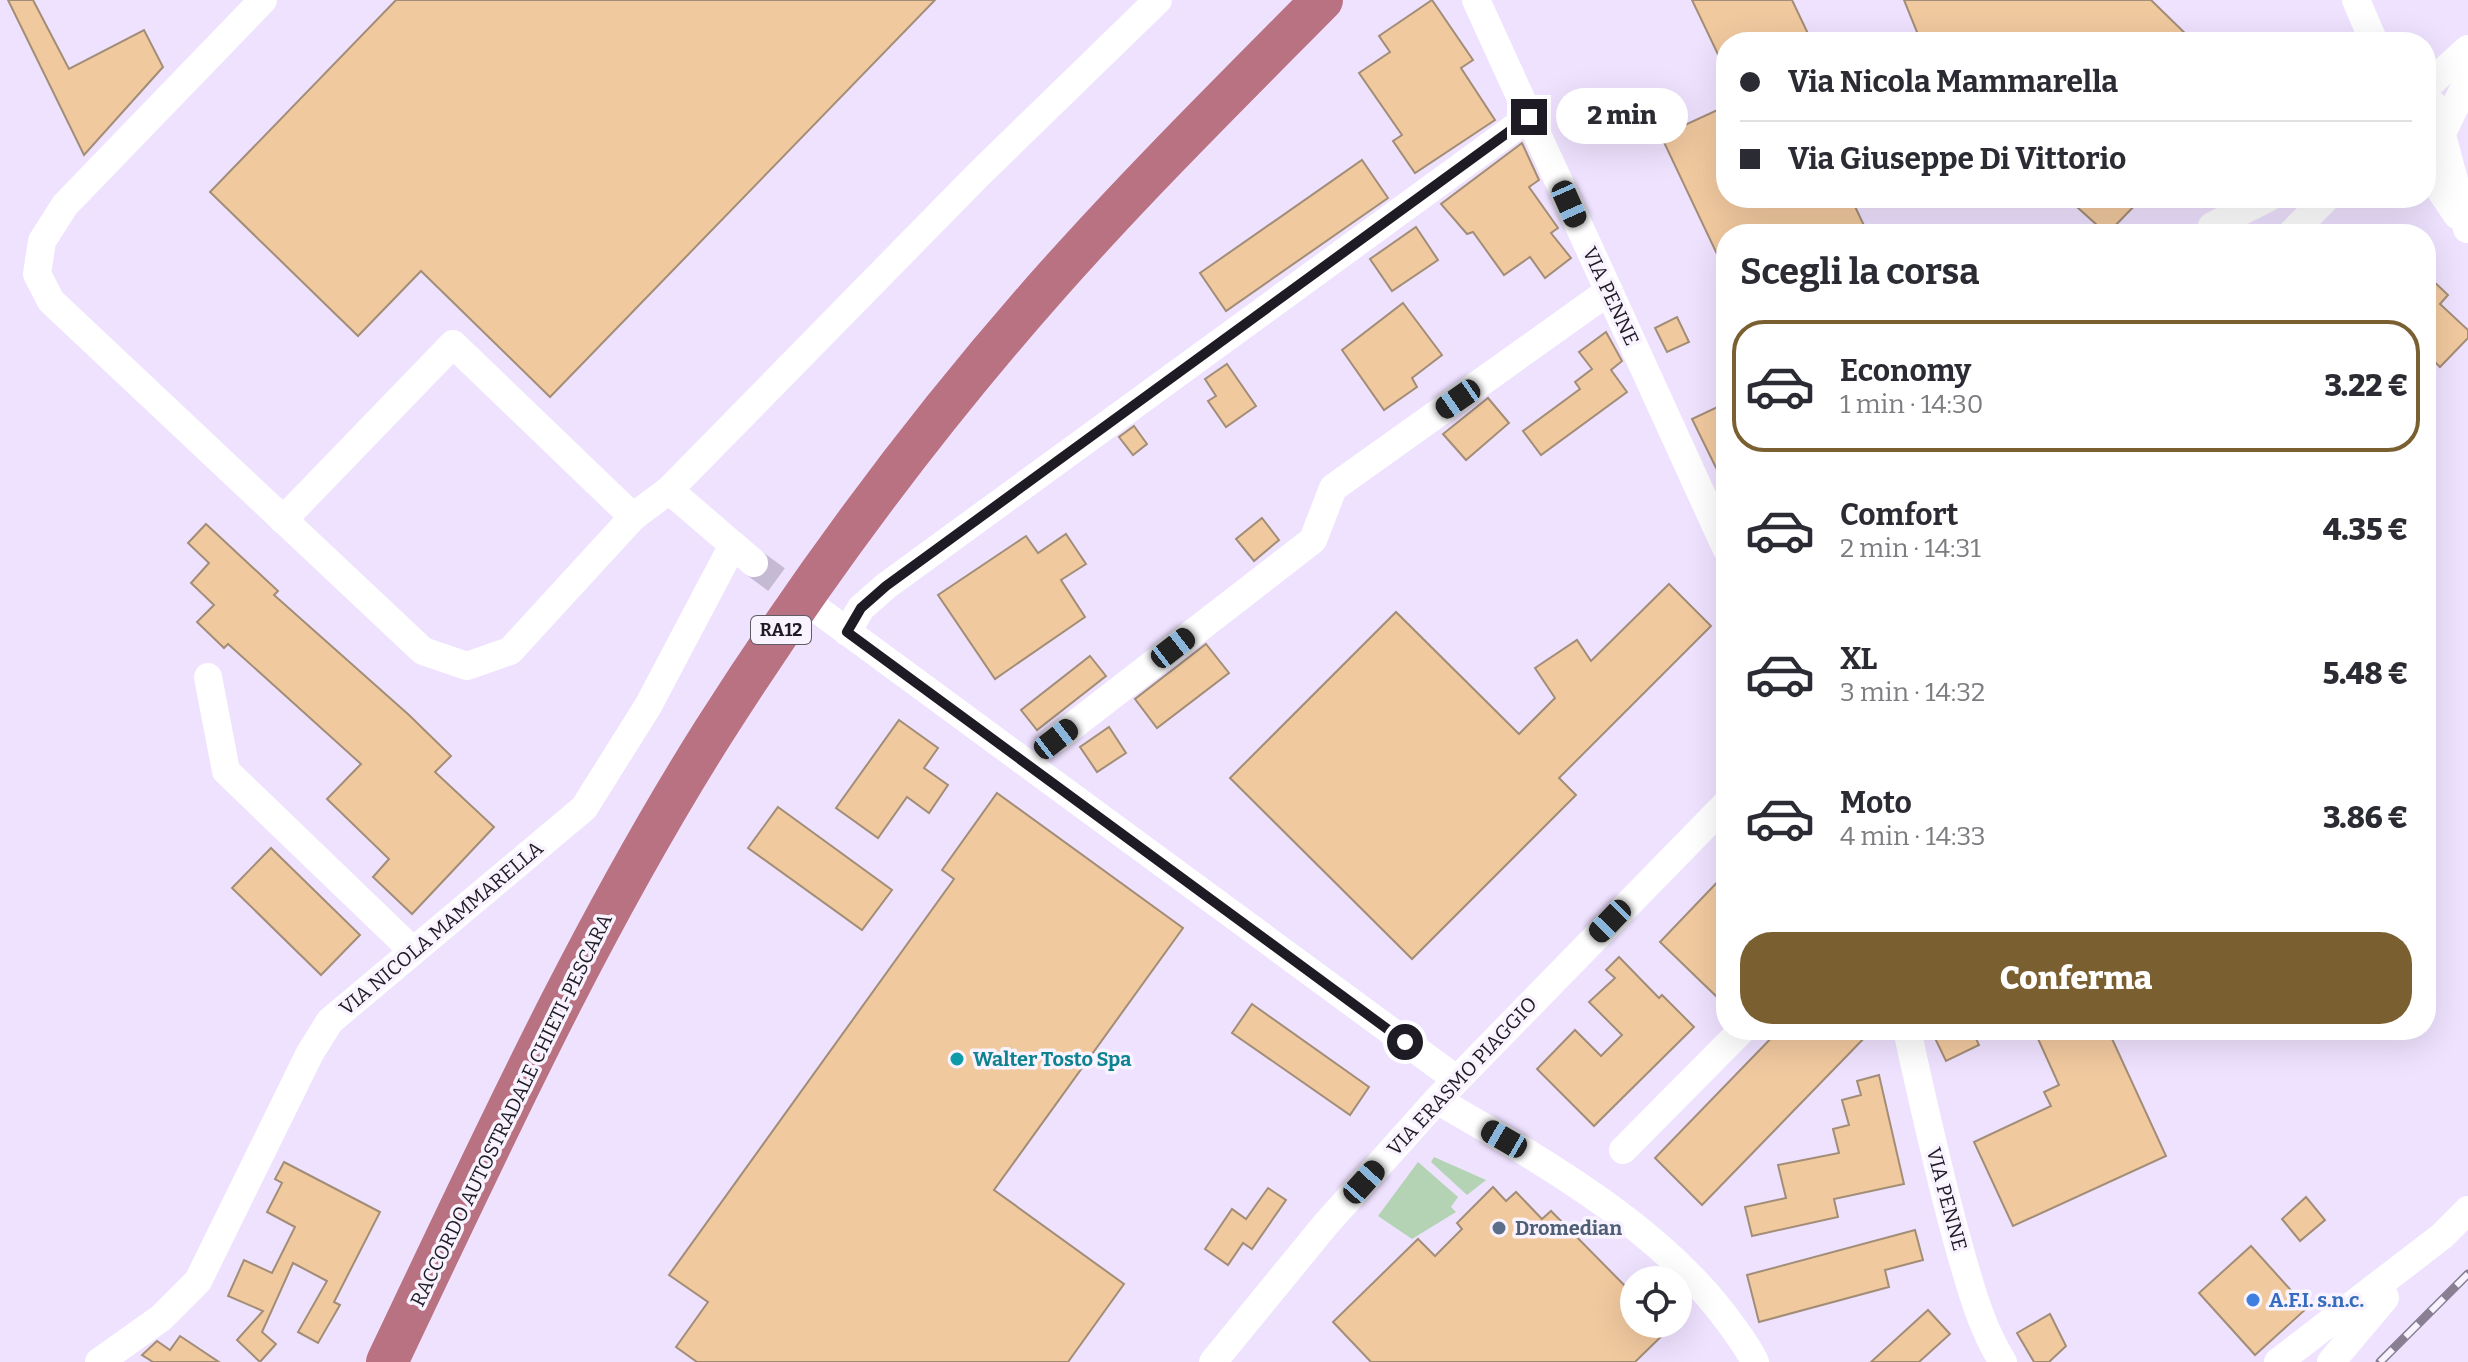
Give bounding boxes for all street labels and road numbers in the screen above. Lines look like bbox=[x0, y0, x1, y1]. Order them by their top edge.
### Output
street label: VIA PENNE bbox=[1578, 243, 1644, 349]
road number: RA12 bbox=[751, 616, 811, 644]
street label: VIA NICOLA MAMMARELLA bbox=[334, 835, 548, 1020]
street label: RACCORDO AUTOSTRADALE CHIETI-PESCARA bbox=[405, 909, 617, 1310]
street label: VIA ERASMO PIAGGIO bbox=[1382, 992, 1542, 1160]
street label: VIA PENNE bbox=[1922, 1145, 1972, 1253]

